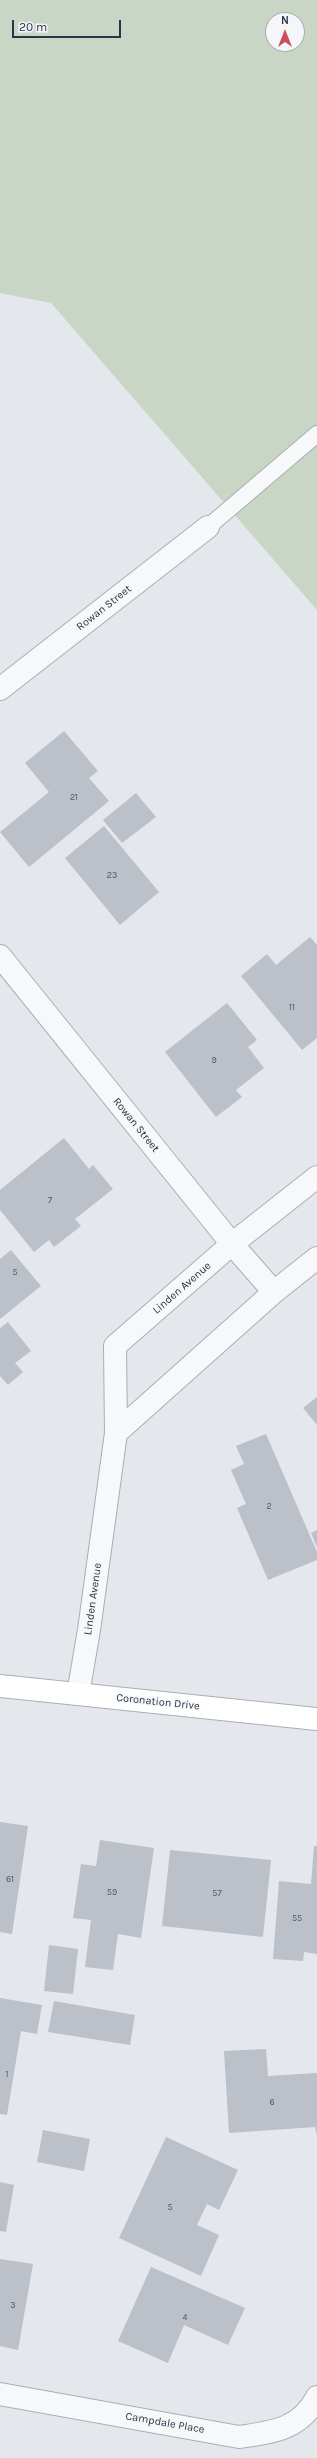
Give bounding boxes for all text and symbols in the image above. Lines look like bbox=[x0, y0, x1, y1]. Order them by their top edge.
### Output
scale bar bbox=[14, 12, 123, 38]
north arrow bbox=[265, 12, 305, 52]
text: N bbox=[281, 14, 289, 27]
text: 20 m bbox=[19, 20, 47, 34]
street label: Rowan Street bbox=[74, 582, 134, 634]
house number: 21 bbox=[70, 792, 78, 802]
house number: 23 bbox=[107, 870, 117, 880]
house number: 11 bbox=[289, 1002, 295, 1012]
house number: 9 bbox=[211, 1055, 217, 1065]
street label: Rowan Street bbox=[110, 1095, 162, 1155]
house number: 7 bbox=[48, 1195, 52, 1205]
street label: Linden Avenue bbox=[150, 1259, 214, 1317]
house number: 5 bbox=[12, 1267, 18, 1277]
house number: 2 bbox=[266, 1501, 272, 1511]
street label: Linden Avenue bbox=[81, 1562, 105, 1636]
street label: Coronation Drive bbox=[116, 1691, 200, 1713]
house number: 61 bbox=[6, 1874, 14, 1884]
house number: 59 bbox=[107, 1887, 117, 1897]
house number: 57 bbox=[212, 1888, 222, 1898]
house number: 55 bbox=[292, 1913, 302, 1923]
house number: 1 bbox=[6, 2069, 8, 2079]
house number: 6 bbox=[269, 2097, 275, 2107]
house number: 5 bbox=[167, 2202, 173, 2212]
house number: 3 bbox=[10, 2300, 16, 2310]
house number: 4 bbox=[182, 2312, 188, 2322]
street label: Campdale Place bbox=[124, 2410, 206, 2436]

